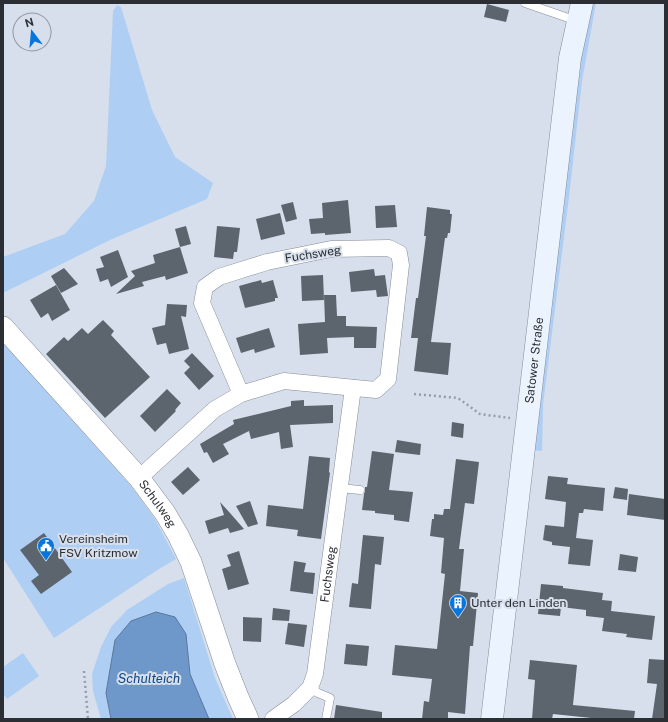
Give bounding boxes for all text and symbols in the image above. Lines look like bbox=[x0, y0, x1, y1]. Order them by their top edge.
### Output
north arrow bbox=[12, 12, 52, 52]
text: N bbox=[23, 15, 35, 29]
street label: Fuchsweg bbox=[284, 243, 342, 265]
street label: Satower Straße bbox=[522, 316, 546, 404]
street label: Schulweg bbox=[136, 477, 179, 530]
place label: Vereinsheim FSV Kritzmow bbox=[59, 532, 138, 560]
public building icon: Vereinsheim FSV Kritzmow bbox=[36, 536, 56, 561]
street label: Fuchsweg bbox=[318, 545, 339, 603]
building icon: Unter den Linden bbox=[448, 593, 468, 618]
place label: Unter den Linden bbox=[471, 596, 566, 610]
water label: Schulteich bbox=[118, 671, 180, 686]

